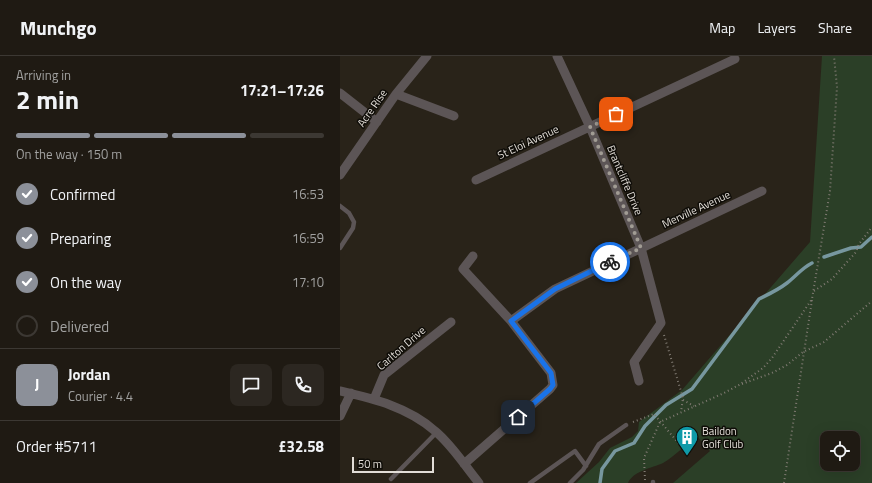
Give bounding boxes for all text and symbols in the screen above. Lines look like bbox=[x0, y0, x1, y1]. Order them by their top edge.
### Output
text: Munchgo bbox=[20, 13, 97, 42]
text: Map bbox=[709, 17, 735, 38]
text: Layers bbox=[757, 17, 796, 38]
text: Share bbox=[818, 17, 852, 38]
text: Arriving in bbox=[16, 65, 71, 85]
text: 17:21–17:26 bbox=[240, 79, 324, 102]
text: 2 min bbox=[16, 80, 79, 119]
street label: Acre Rise bbox=[353, 86, 391, 130]
pin bbox=[599, 97, 633, 131]
icon: bag bbox=[605, 103, 627, 125]
street label: St Eloi Avenue bbox=[495, 121, 562, 163]
street label: Brantcliffe Drive bbox=[603, 142, 647, 218]
text: On the way · 150 m bbox=[16, 144, 122, 164]
icon: check bbox=[16, 183, 38, 205]
text: Confirmed bbox=[50, 183, 115, 206]
text: 16:53 bbox=[292, 184, 324, 204]
street label: Merville Avenue bbox=[659, 186, 733, 232]
icon: check bbox=[16, 227, 38, 249]
text: Preparing bbox=[50, 227, 111, 250]
text: 16:59 bbox=[292, 228, 324, 248]
courier bbox=[590, 242, 630, 282]
icon: bike bbox=[599, 251, 621, 273]
icon: check bbox=[16, 271, 38, 293]
text: On the way bbox=[50, 271, 122, 294]
text: 17:10 bbox=[292, 272, 324, 292]
text: Delivered bbox=[50, 315, 109, 338]
street label: Carlton Drive bbox=[373, 322, 429, 374]
text: Jordan bbox=[68, 363, 110, 386]
button: chat bbox=[230, 364, 272, 406]
button: phone bbox=[282, 364, 324, 406]
text: J bbox=[35, 373, 39, 396]
text: Courier · 4.4 bbox=[68, 386, 133, 406]
pin bbox=[501, 400, 535, 434]
icon: home bbox=[507, 406, 529, 428]
place label: Baildon Golf Club bbox=[702, 423, 744, 452]
building icon: Baildon Golf Club bbox=[674, 424, 700, 457]
map controls bbox=[820, 431, 860, 471]
button: locate bbox=[820, 431, 860, 471]
text: Order #5711 bbox=[16, 435, 97, 458]
text: £32.58 bbox=[278, 435, 324, 458]
scale bar bbox=[352, 455, 434, 474]
text: 50 m bbox=[358, 456, 382, 472]

